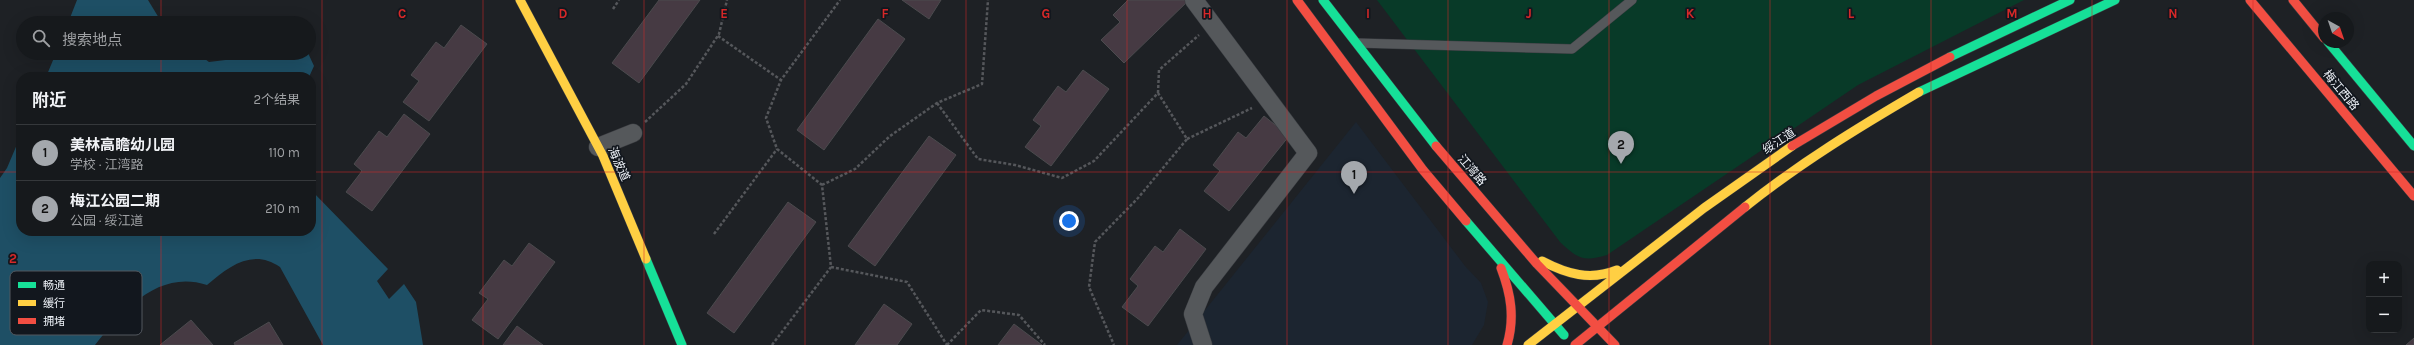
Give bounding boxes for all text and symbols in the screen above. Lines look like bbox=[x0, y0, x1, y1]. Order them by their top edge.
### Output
text: C bbox=[398, 6, 406, 21]
text: D bbox=[559, 6, 568, 21]
text: E bbox=[720, 6, 728, 21]
text: F bbox=[881, 6, 889, 21]
text: G bbox=[1042, 6, 1050, 21]
text: H bbox=[1202, 6, 1212, 21]
text: I bbox=[1366, 6, 1370, 21]
text: J bbox=[1526, 6, 1532, 21]
text: K bbox=[1686, 6, 1695, 21]
text: L bbox=[1848, 6, 1855, 21]
text: M bbox=[2006, 6, 2018, 21]
text: N bbox=[2168, 6, 2178, 21]
north arrow bbox=[2318, 12, 2354, 48]
search box bbox=[16, 16, 316, 60]
icon: search bbox=[30, 27, 52, 49]
text: 搜索地点 bbox=[62, 31, 122, 49]
street label: 梅江西路 bbox=[2320, 67, 2362, 113]
text: 附近 bbox=[32, 90, 66, 110]
text: 2个结果 bbox=[253, 92, 300, 107]
street label: 绥江道 bbox=[1760, 125, 1798, 157]
pin: 2 bbox=[1608, 131, 1634, 164]
text: 美林高瞻幼儿园 bbox=[70, 136, 175, 154]
text: 1 bbox=[43, 145, 47, 160]
text: 110 m bbox=[268, 145, 300, 160]
street label: 海波道 bbox=[605, 145, 633, 183]
street label: 江湾路 bbox=[1455, 152, 1489, 188]
text: 学校 · 江湾路 bbox=[70, 157, 144, 172]
pin: 1 bbox=[1341, 161, 1367, 194]
text: 梅江公园二期 bbox=[70, 192, 160, 210]
text: 2 bbox=[41, 201, 49, 216]
text: 210 m bbox=[265, 201, 300, 216]
your location bbox=[1059, 211, 1079, 231]
text: 公园 · 绥江道 bbox=[70, 213, 144, 228]
text: 2 bbox=[9, 251, 17, 266]
map controls bbox=[2366, 261, 2402, 333]
button: + bbox=[2366, 261, 2402, 297]
legend bbox=[10, 271, 142, 335]
text: 畅通 bbox=[43, 279, 65, 292]
text: 缓行 bbox=[43, 297, 65, 310]
button: − bbox=[2366, 297, 2402, 333]
text: 拥堵 bbox=[43, 315, 65, 328]

